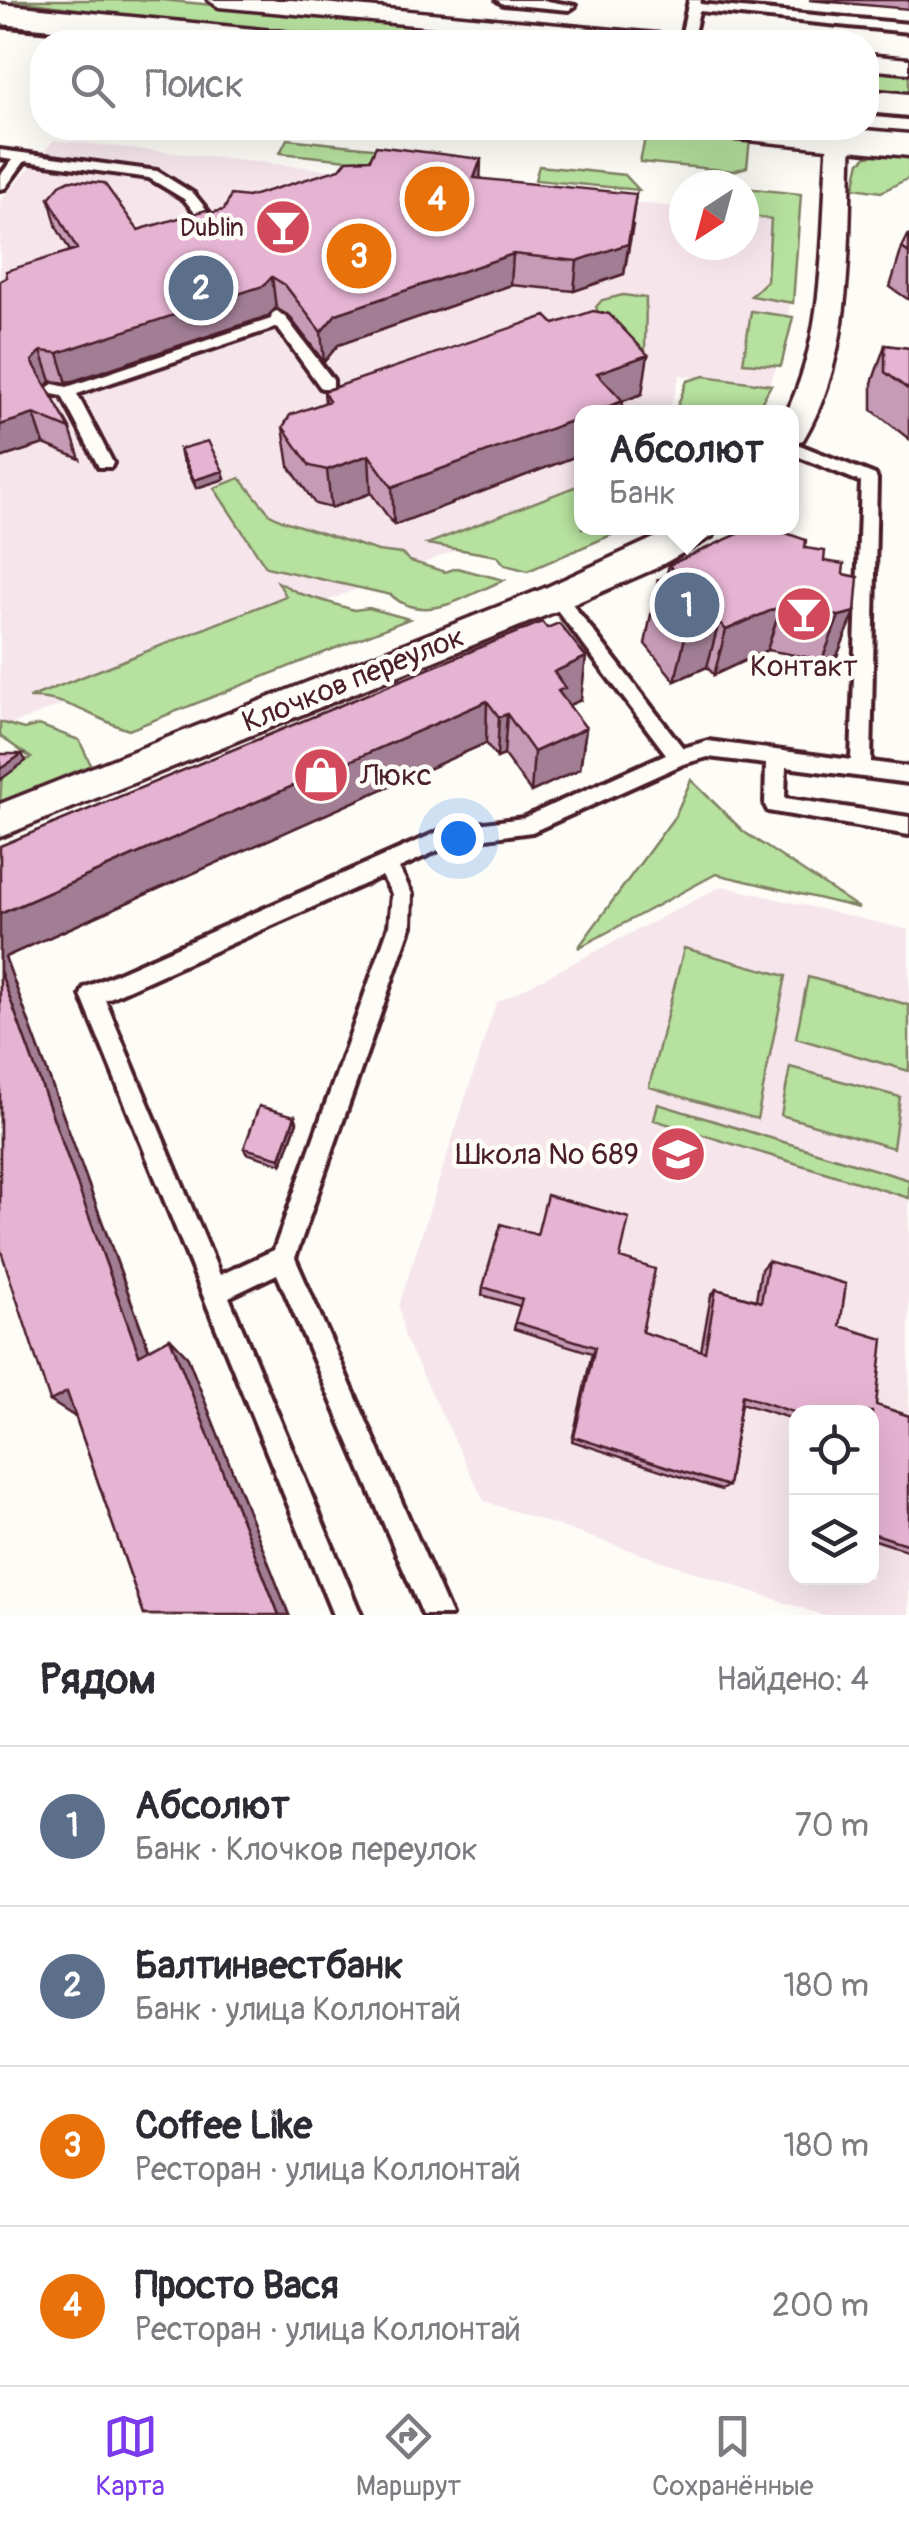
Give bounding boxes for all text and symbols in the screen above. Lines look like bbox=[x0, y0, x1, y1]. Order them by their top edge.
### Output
search box bbox=[30, 30, 879, 140]
icon: search bbox=[65, 58, 120, 113]
text: Поиск bbox=[145, 61, 244, 109]
pin: 4 bbox=[404, 162, 470, 236]
north arrow bbox=[669, 170, 759, 260]
bar icon: Dublin bbox=[253, 197, 313, 257]
place label: Dublin bbox=[180, 213, 244, 244]
pin: 3 bbox=[326, 218, 392, 294]
pin: 2 bbox=[168, 250, 234, 326]
popup bbox=[574, 405, 799, 535]
text: Абсолют bbox=[609, 426, 764, 474]
text: Банк bbox=[609, 474, 676, 514]
pin: 1 bbox=[654, 568, 720, 642]
bar icon: Контакт bbox=[774, 584, 834, 644]
street label: Клочков переулок bbox=[237, 618, 470, 741]
place label: Контакт bbox=[750, 648, 858, 685]
shop icon: Люкс bbox=[291, 745, 351, 805]
place label: Люкс bbox=[359, 757, 432, 794]
your location bbox=[433, 813, 484, 864]
school or university icon: Школа № 689 bbox=[648, 1124, 708, 1184]
place label: Школа № 689 bbox=[456, 1136, 639, 1173]
map controls bbox=[789, 1405, 879, 1585]
button: locate bbox=[789, 1405, 879, 1495]
button: layers bbox=[789, 1495, 879, 1585]
text: Рядом bbox=[40, 1654, 156, 1706]
text: Найдено: 4 bbox=[716, 1660, 869, 1700]
text: Абсолют bbox=[135, 1782, 290, 1830]
text: 1 bbox=[66, 1806, 79, 1846]
text: 70 m bbox=[795, 1806, 869, 1846]
text: Банк · Клочков переулок bbox=[135, 1830, 478, 1870]
text: Балтинвестбанк bbox=[135, 1942, 403, 1990]
text: 2 bbox=[64, 1966, 81, 2006]
text: 180 m bbox=[783, 1966, 869, 2006]
text: Банк · улица Коллонтай bbox=[135, 1990, 461, 2030]
text: Coffee Like bbox=[135, 2102, 312, 2150]
text: 3 bbox=[64, 2126, 81, 2166]
text: 180 m bbox=[783, 2126, 869, 2166]
text: Ресторан · улица Коллонтай bbox=[135, 2150, 521, 2190]
text: Просто Вася bbox=[135, 2262, 339, 2310]
text: 4 bbox=[63, 2286, 82, 2326]
text: 200 m bbox=[772, 2286, 869, 2326]
text: Ресторан · улица Коллонтай bbox=[135, 2310, 521, 2350]
tab: Карта bbox=[95, 2409, 165, 2504]
tab: Маршрут bbox=[356, 2409, 461, 2504]
tab: Сохранённые bbox=[652, 2409, 814, 2504]

